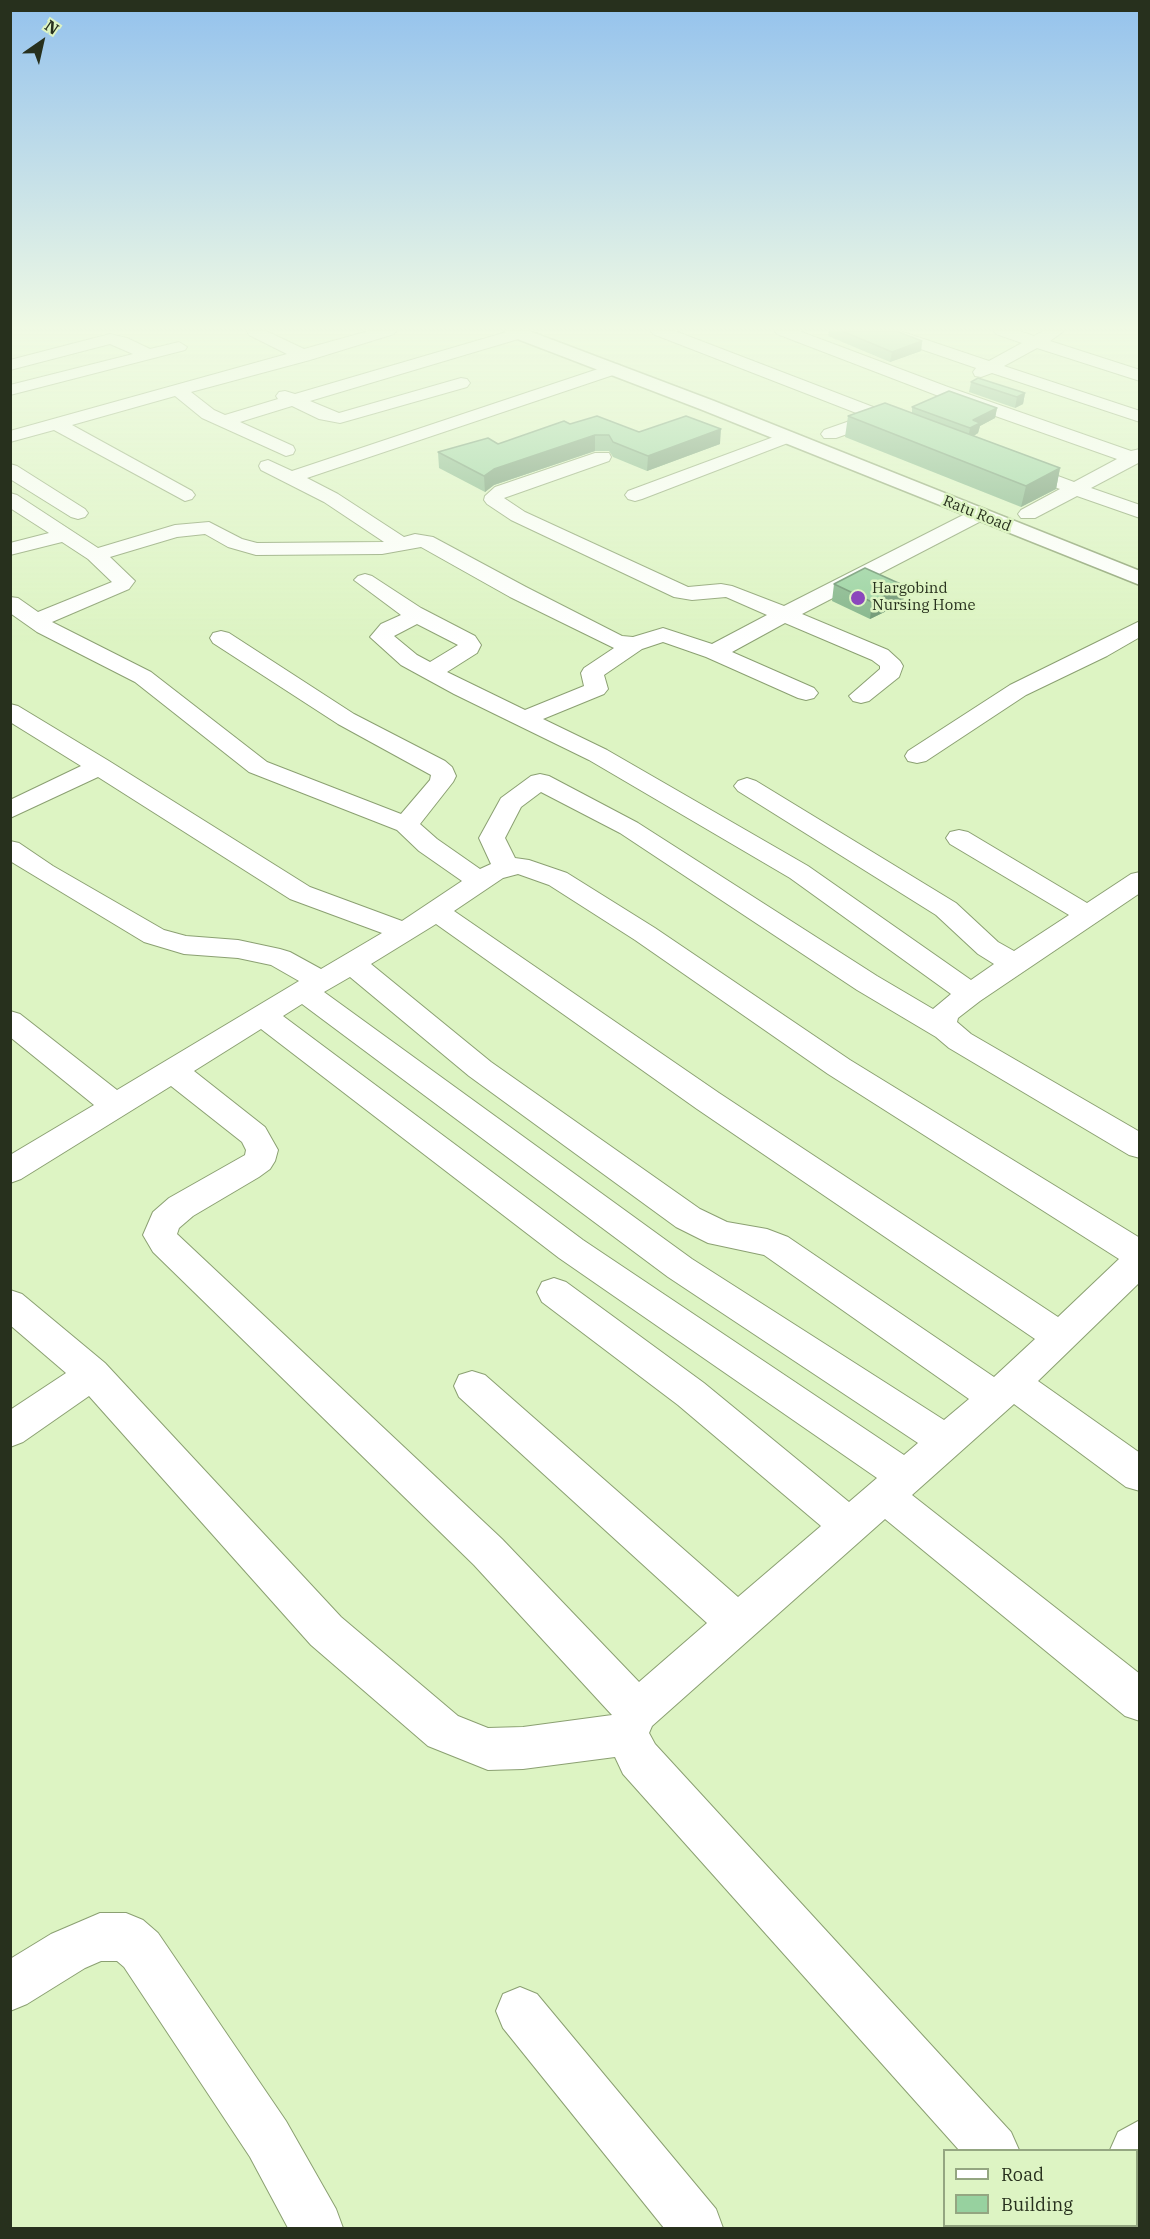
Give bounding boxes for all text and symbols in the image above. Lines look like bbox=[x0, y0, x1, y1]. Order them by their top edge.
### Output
north arrow bbox=[12, 12, 72, 72]
text: N bbox=[41, 15, 63, 39]
street label: Ratu Road bbox=[940, 492, 1014, 536]
place label: Hargobind Nursing Home bbox=[872, 580, 975, 615]
marker: Hargobind Nursing Home bbox=[849, 589, 867, 607]
legend bbox=[943, 2149, 1138, 2227]
text: Road bbox=[1001, 2163, 1044, 2186]
text: Building bbox=[1001, 2193, 1073, 2216]

